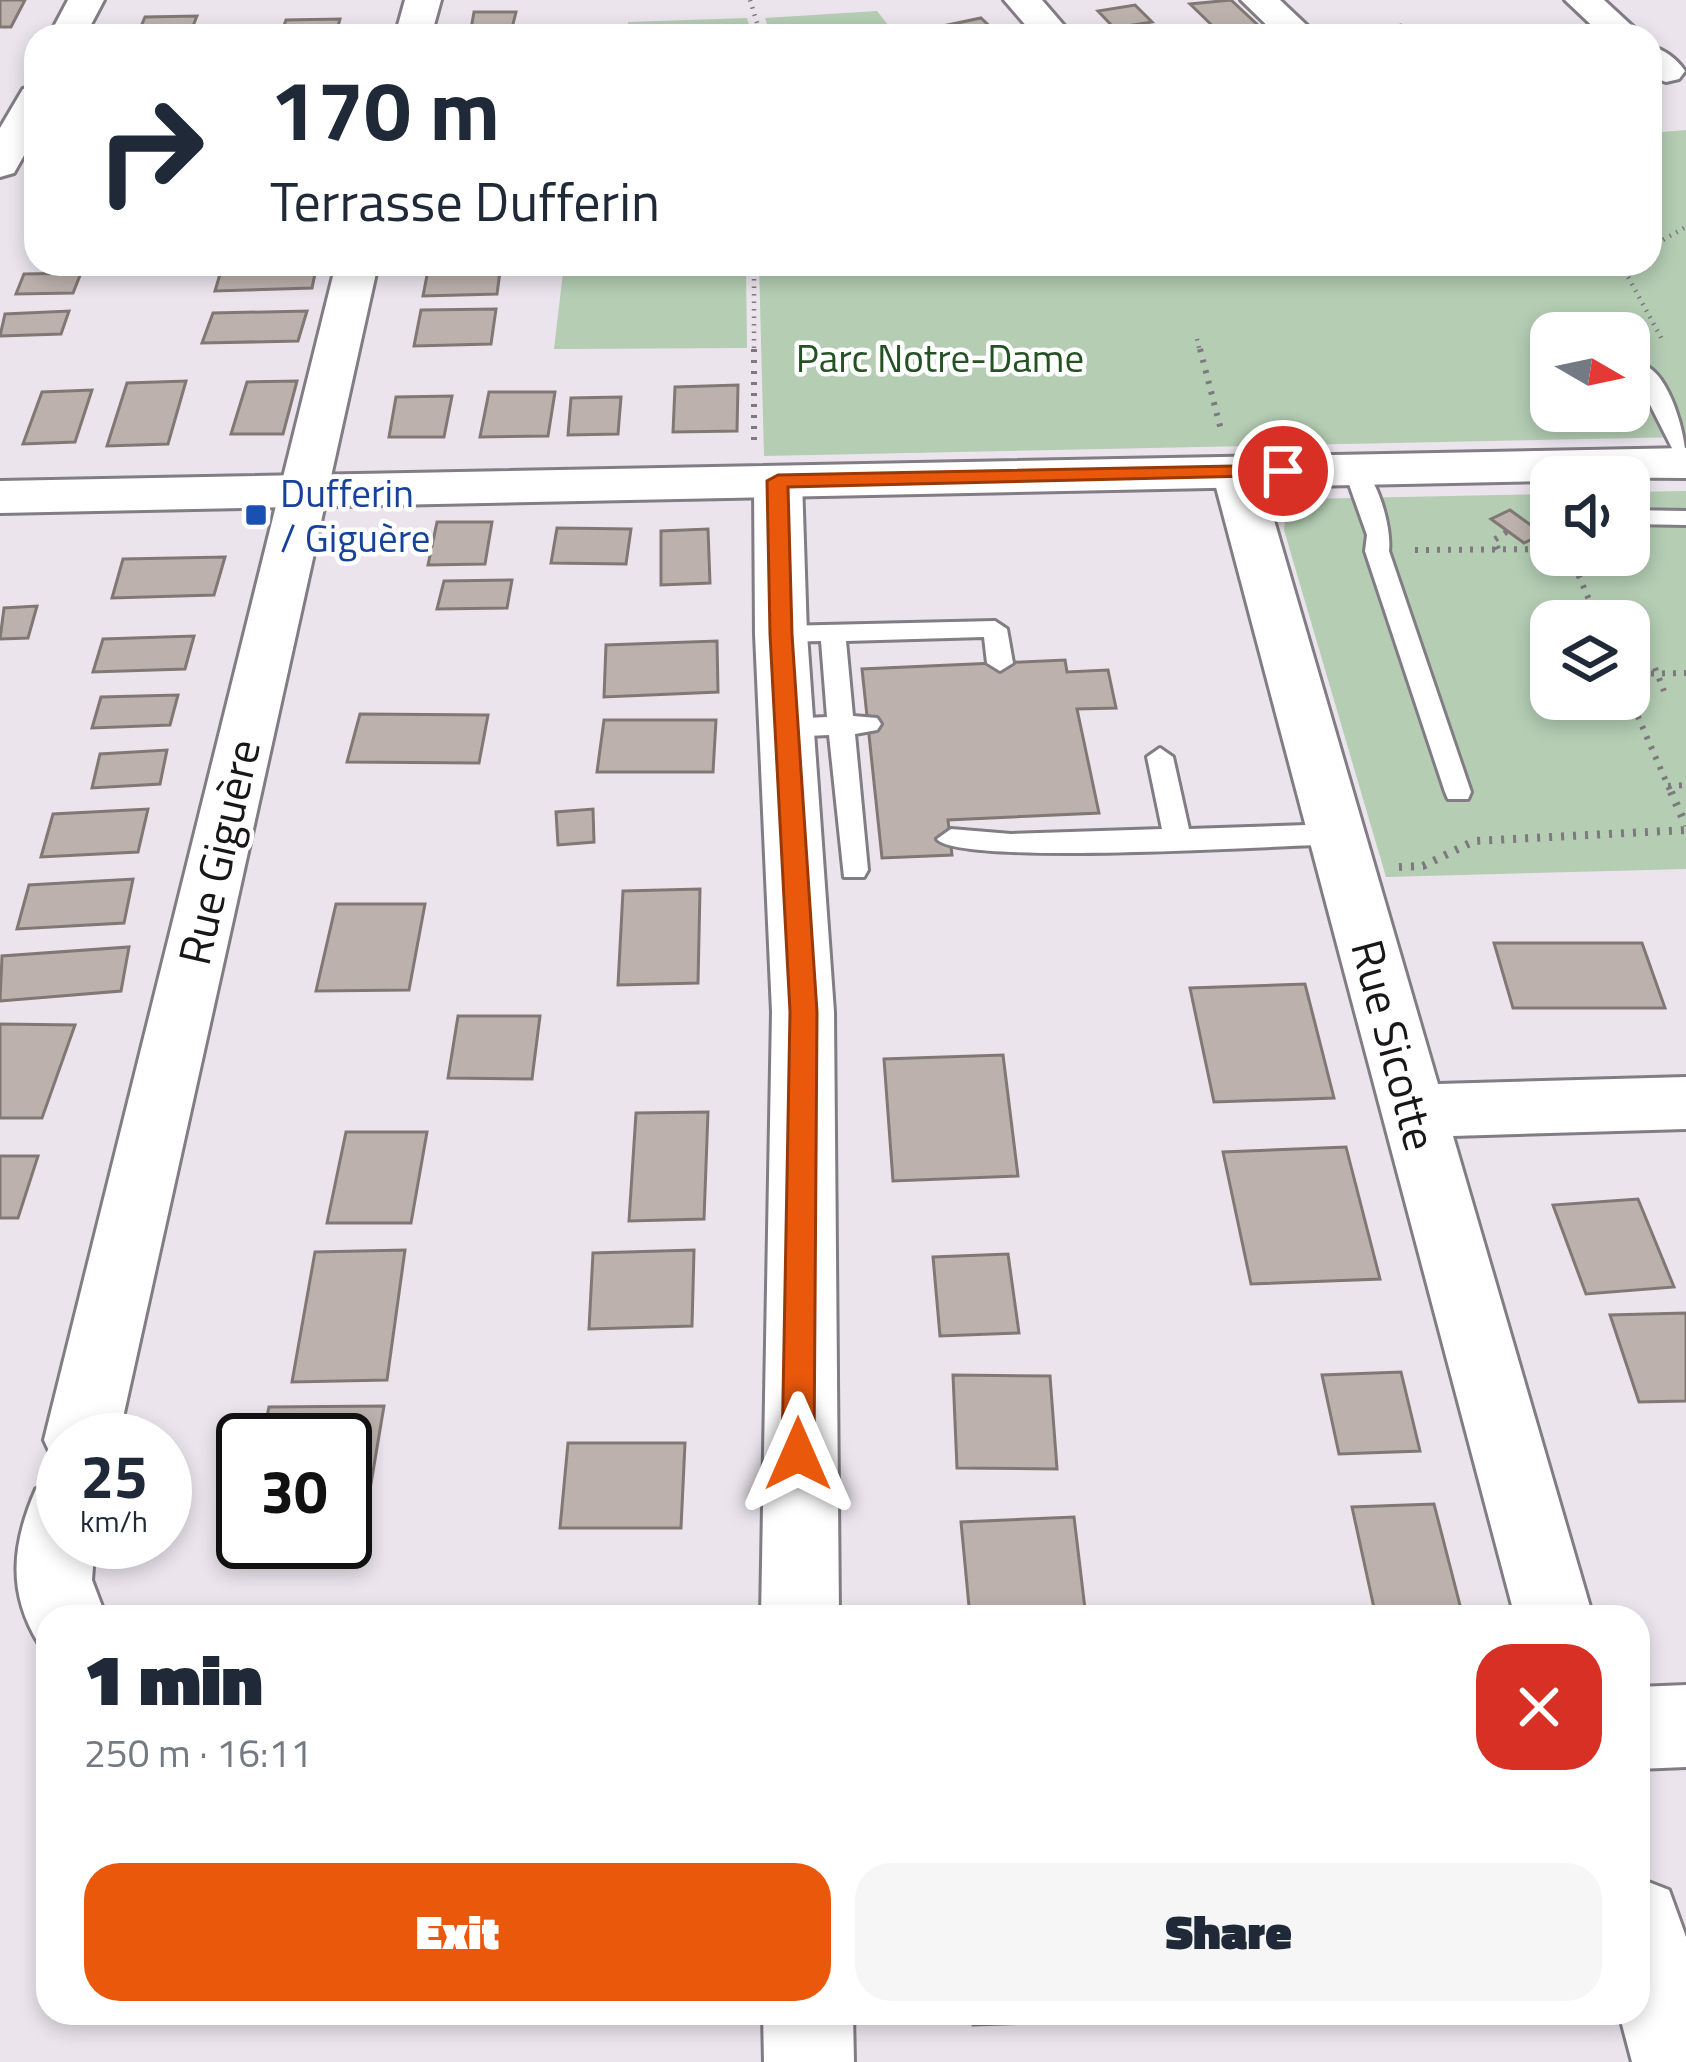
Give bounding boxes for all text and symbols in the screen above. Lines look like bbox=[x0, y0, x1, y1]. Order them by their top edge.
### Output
text: 170 m bbox=[270, 45, 500, 173]
icon: right bbox=[72, 72, 228, 228]
text: Terrasse Dufferin bbox=[270, 160, 660, 242]
north arrow bbox=[1530, 312, 1650, 432]
map controls bbox=[1530, 312, 1650, 720]
park label: Parc Notre-Dame bbox=[796, 328, 1084, 387]
pin bbox=[1232, 420, 1334, 522]
icon: arrive bbox=[1250, 438, 1316, 504]
button: sound bbox=[1530, 456, 1650, 576]
place label: Dufferin / Giguère bbox=[280, 463, 430, 567]
marker: Dufferin / Giguère bbox=[243, 502, 269, 528]
button: layers bbox=[1530, 600, 1650, 720]
street label: Rue Giguère bbox=[159, 732, 277, 971]
street label: Rue Sicotte bbox=[1334, 932, 1456, 1158]
position arrow bbox=[735, 1391, 861, 1517]
speed limit sign: 30 bbox=[216, 1413, 372, 1569]
text: 25 bbox=[80, 1430, 148, 1521]
text: km/h bbox=[80, 1498, 148, 1544]
text: 1 min bbox=[84, 1623, 263, 1733]
button: close bbox=[1476, 1644, 1602, 1770]
text: 250 m · 16:11 bbox=[84, 1723, 312, 1782]
button: Exit bbox=[84, 1863, 831, 2001]
button: Share bbox=[855, 1863, 1602, 2001]

